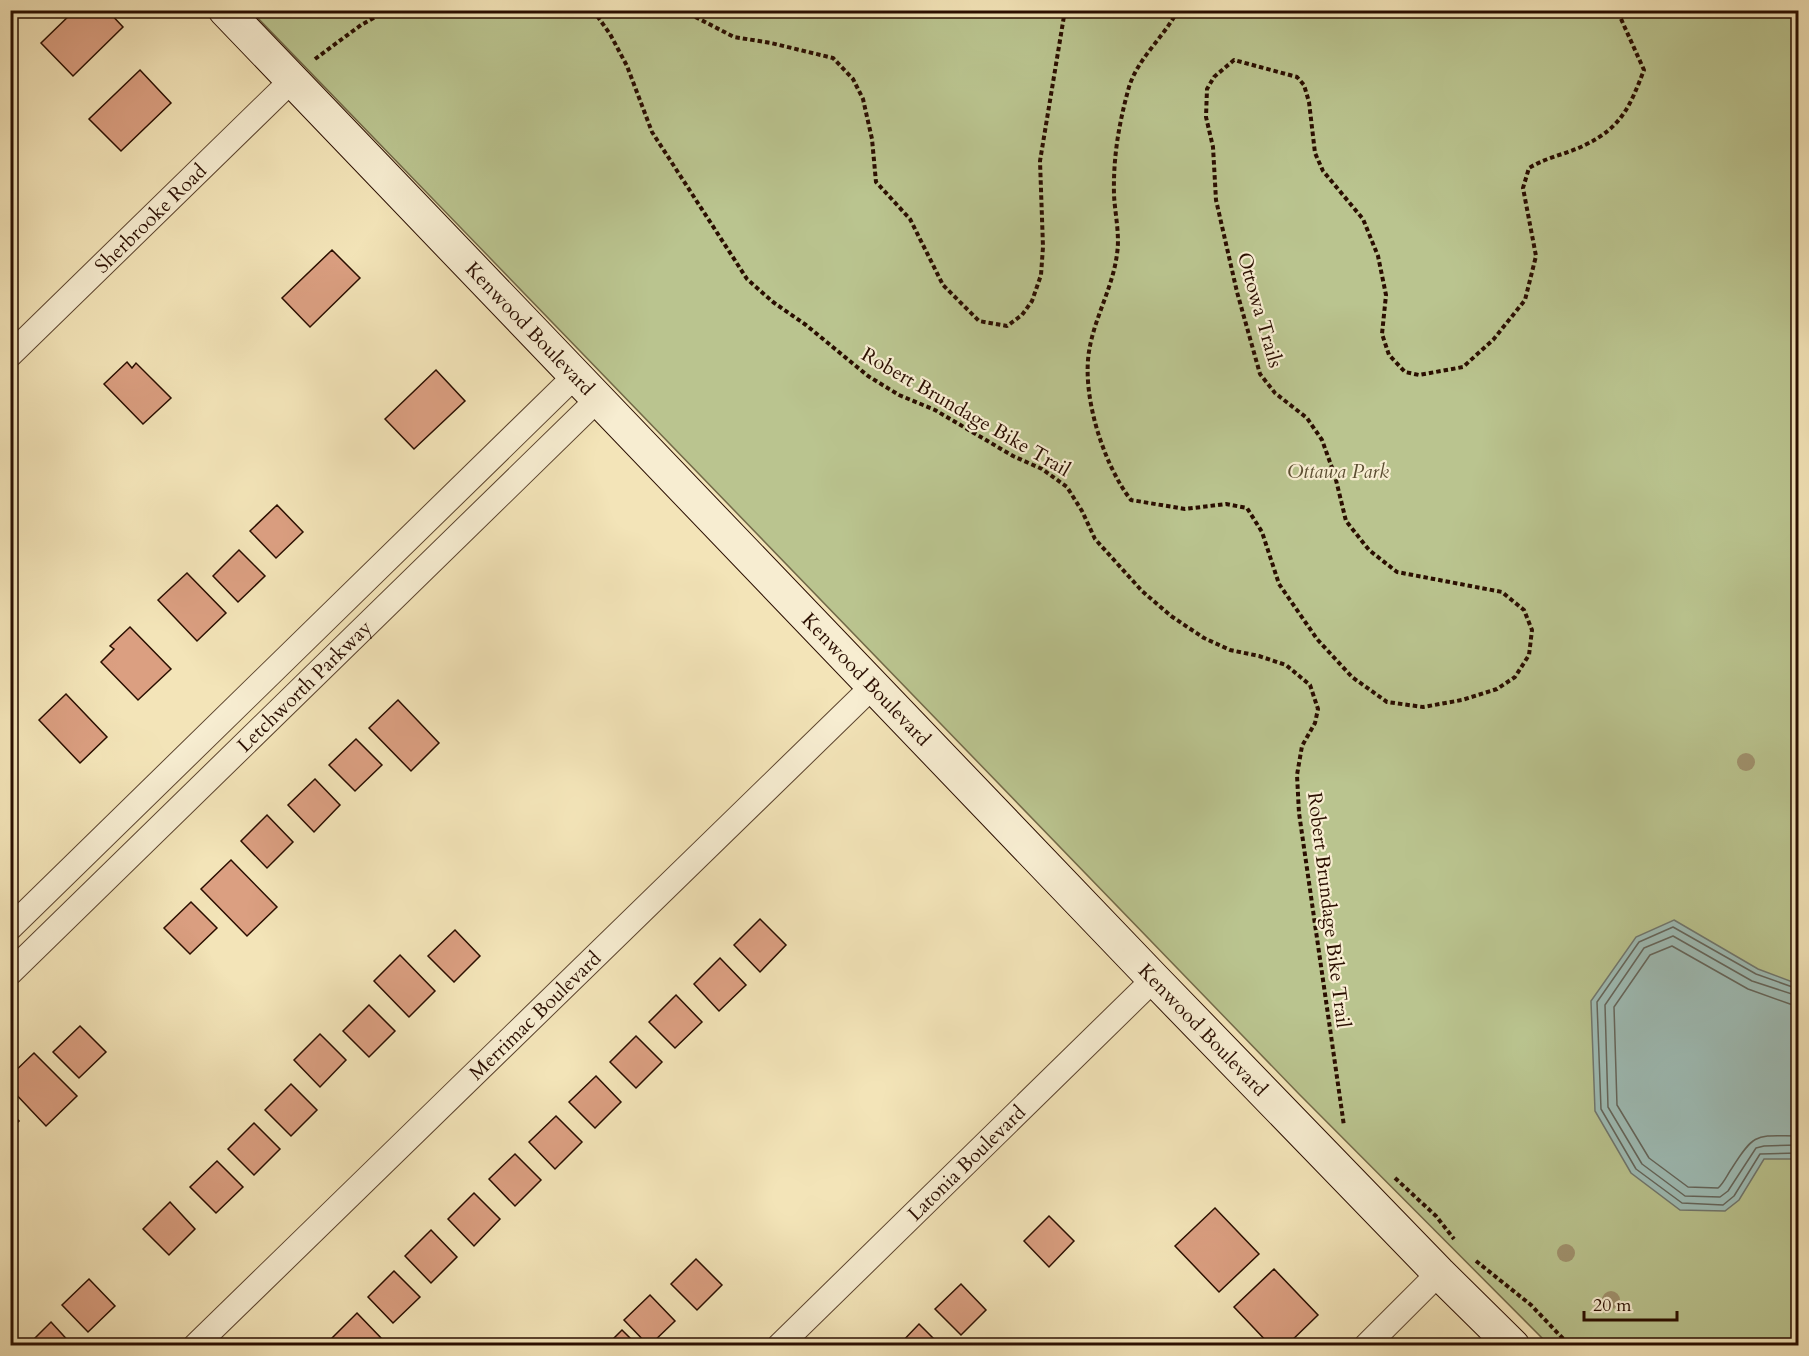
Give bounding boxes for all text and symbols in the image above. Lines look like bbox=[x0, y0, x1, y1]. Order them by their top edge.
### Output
street label: Sherbrooke Road bbox=[89, 157, 212, 279]
street label: Ottowa Trails bbox=[1231, 249, 1289, 371]
street label: Kenwood Boulevard bbox=[460, 256, 601, 401]
street label: Robert Brundage Bike Trail bbox=[856, 341, 1076, 483]
park label: Ottawa Park bbox=[1287, 458, 1389, 485]
street label: Kenwood Boulevard bbox=[796, 607, 937, 752]
street label: Letchworth Parkway bbox=[231, 614, 378, 758]
street label: Robert Brundage Bike Trail bbox=[1301, 791, 1357, 1029]
street label: Merrimac Boulevard bbox=[463, 945, 607, 1086]
street label: Kenwood Boulevard bbox=[1132, 957, 1274, 1102]
street label: Latonia Boulevard bbox=[901, 1099, 1031, 1227]
scale bar bbox=[1584, 1284, 1677, 1322]
text: 20 m bbox=[1593, 1293, 1632, 1318]

